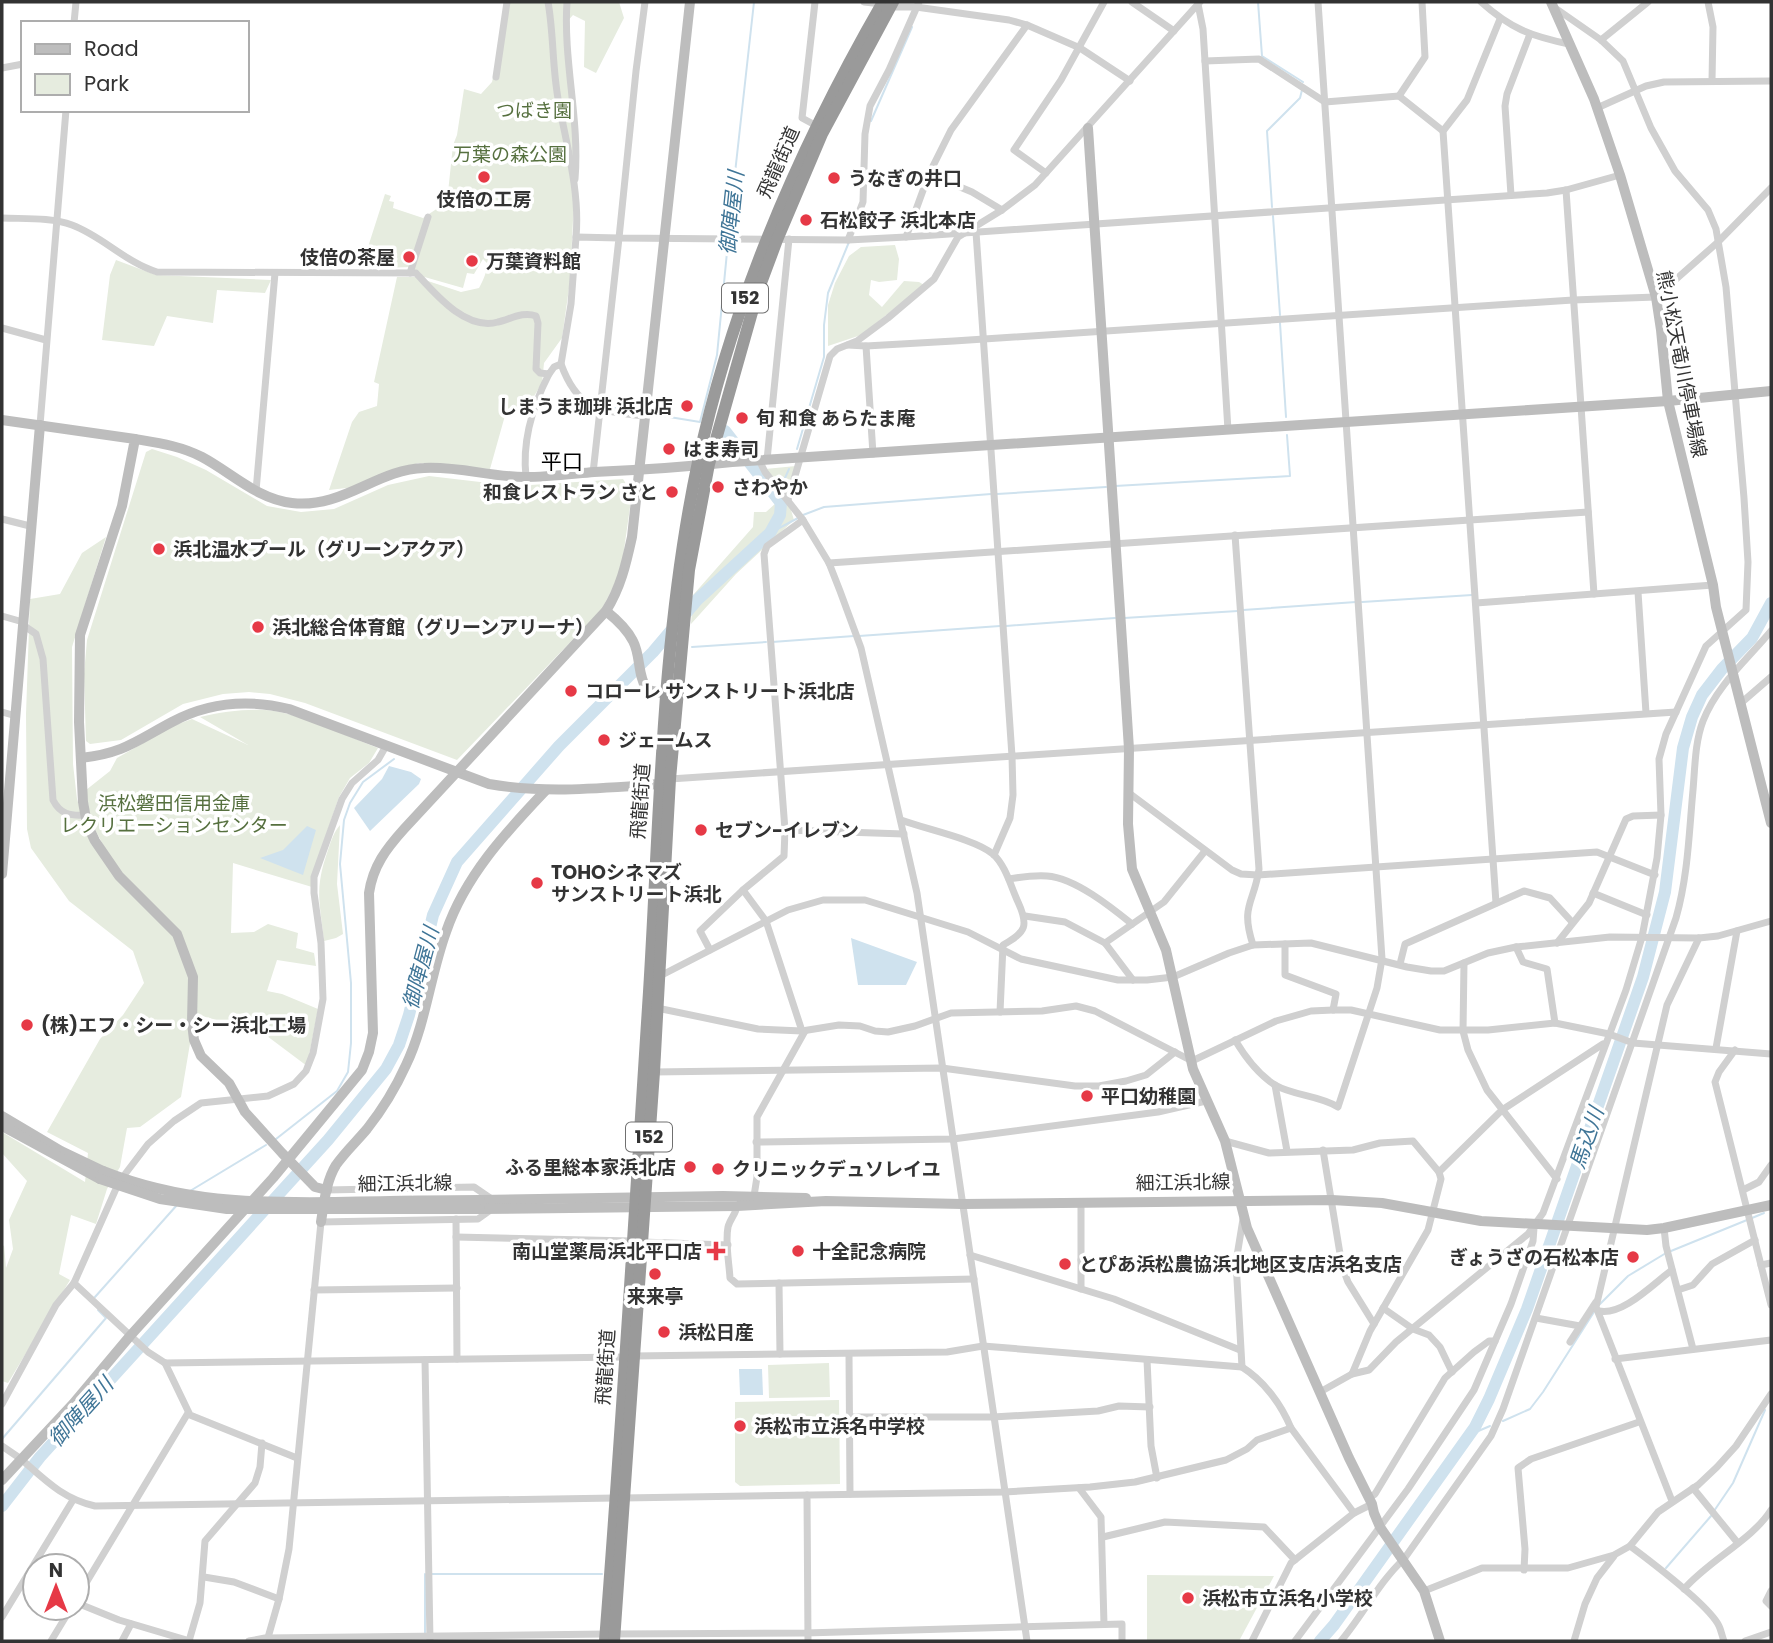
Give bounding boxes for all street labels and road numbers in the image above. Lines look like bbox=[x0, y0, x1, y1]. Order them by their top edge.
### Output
street label: 飛龍街道 bbox=[751, 122, 806, 202]
street label: 熊小松天竜川停車場線 bbox=[1650, 268, 1713, 460]
road number: 152 bbox=[722, 284, 768, 312]
street label: 飛龍街道 bbox=[624, 762, 657, 840]
road number: 152 bbox=[626, 1122, 672, 1152]
street label: 細江浜北線 bbox=[1135, 1168, 1231, 1197]
street label: 細江浜北線 bbox=[357, 1169, 453, 1198]
street label: 飛龍街道 bbox=[589, 1328, 622, 1406]

